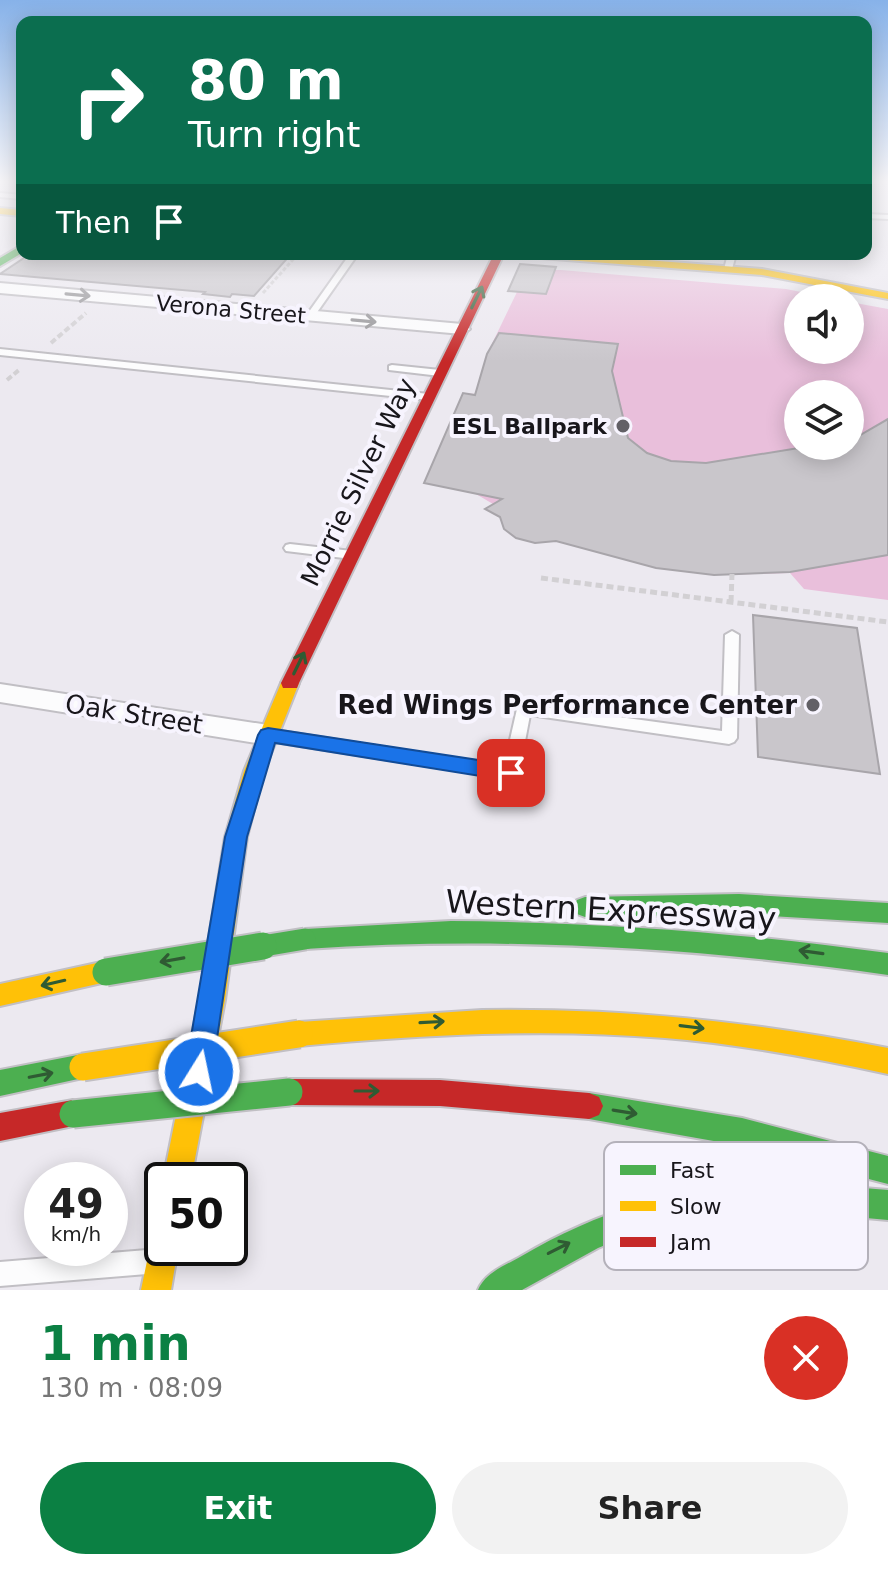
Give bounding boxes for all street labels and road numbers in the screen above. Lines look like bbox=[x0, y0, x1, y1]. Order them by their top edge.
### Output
street label: Verona Street bbox=[155, 291, 307, 329]
street label: Morrie Silver Way bbox=[295, 373, 421, 591]
street label: Oak Street bbox=[63, 688, 205, 740]
street label: Western Expressway bbox=[445, 882, 777, 938]

